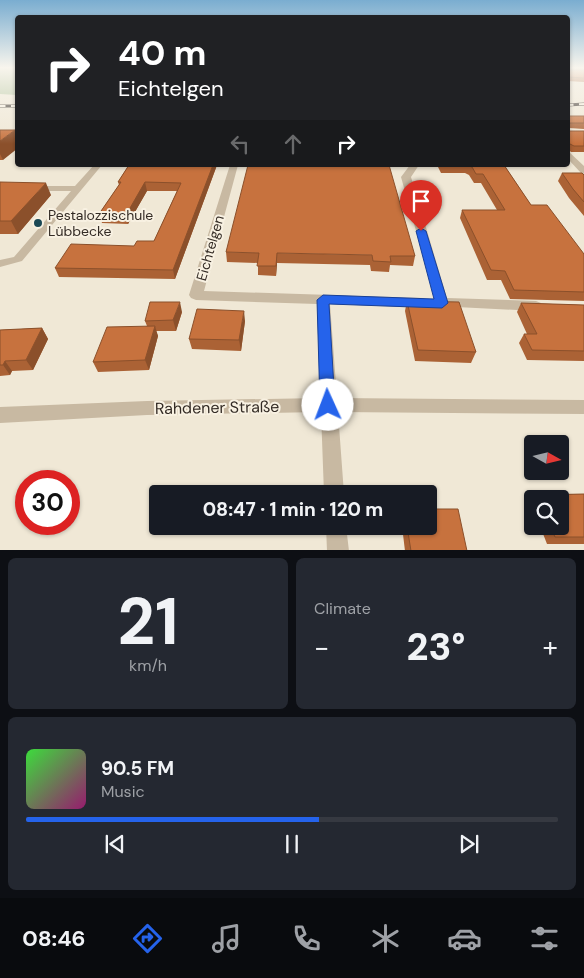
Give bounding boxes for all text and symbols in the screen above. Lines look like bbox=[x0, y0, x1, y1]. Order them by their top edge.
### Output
text: 40 m bbox=[118, 30, 207, 76]
icon: right bbox=[35, 35, 100, 100]
text: Eichtelgen bbox=[118, 74, 224, 103]
icon: left bbox=[226, 130, 254, 158]
icon: ahead bbox=[279, 130, 307, 158]
icon: right bbox=[332, 130, 360, 158]
pin bbox=[400, 180, 442, 231]
icon: arrive bbox=[407, 187, 435, 215]
place label: Pestalozzischule Lübbecke bbox=[48, 206, 153, 240]
street label: Eichtelgen bbox=[192, 213, 228, 283]
marker: Pestalozzischule Lübbecke bbox=[32, 217, 44, 229]
position arrow bbox=[301, 378, 353, 430]
street label: Rahdener Straße bbox=[155, 396, 279, 419]
north arrow bbox=[524, 435, 569, 480]
map controls bbox=[524, 435, 569, 535]
speed limit sign: 30 bbox=[15, 470, 80, 535]
button: search bbox=[524, 490, 569, 535]
text: 08:47 · 1 min · 120 m bbox=[203, 497, 383, 522]
text: 21 bbox=[117, 580, 179, 664]
text: Climate bbox=[314, 598, 371, 619]
text: 23° bbox=[407, 622, 465, 672]
text: − bbox=[314, 629, 329, 666]
text: + bbox=[543, 629, 558, 666]
text: km/h bbox=[129, 655, 167, 676]
text: 90.5 FM bbox=[101, 756, 174, 781]
text: Music bbox=[101, 781, 145, 802]
icon: previous bbox=[101, 830, 129, 858]
icon: pause bbox=[278, 830, 306, 858]
icon: next bbox=[455, 830, 483, 858]
icon: directions bbox=[130, 921, 165, 956]
icon: music bbox=[209, 921, 244, 956]
icon: phone bbox=[289, 921, 324, 956]
icon: climate bbox=[368, 921, 403, 956]
icon: car bbox=[447, 921, 482, 956]
icon: filters bbox=[527, 921, 562, 956]
text: 08:46 bbox=[22, 924, 85, 953]

